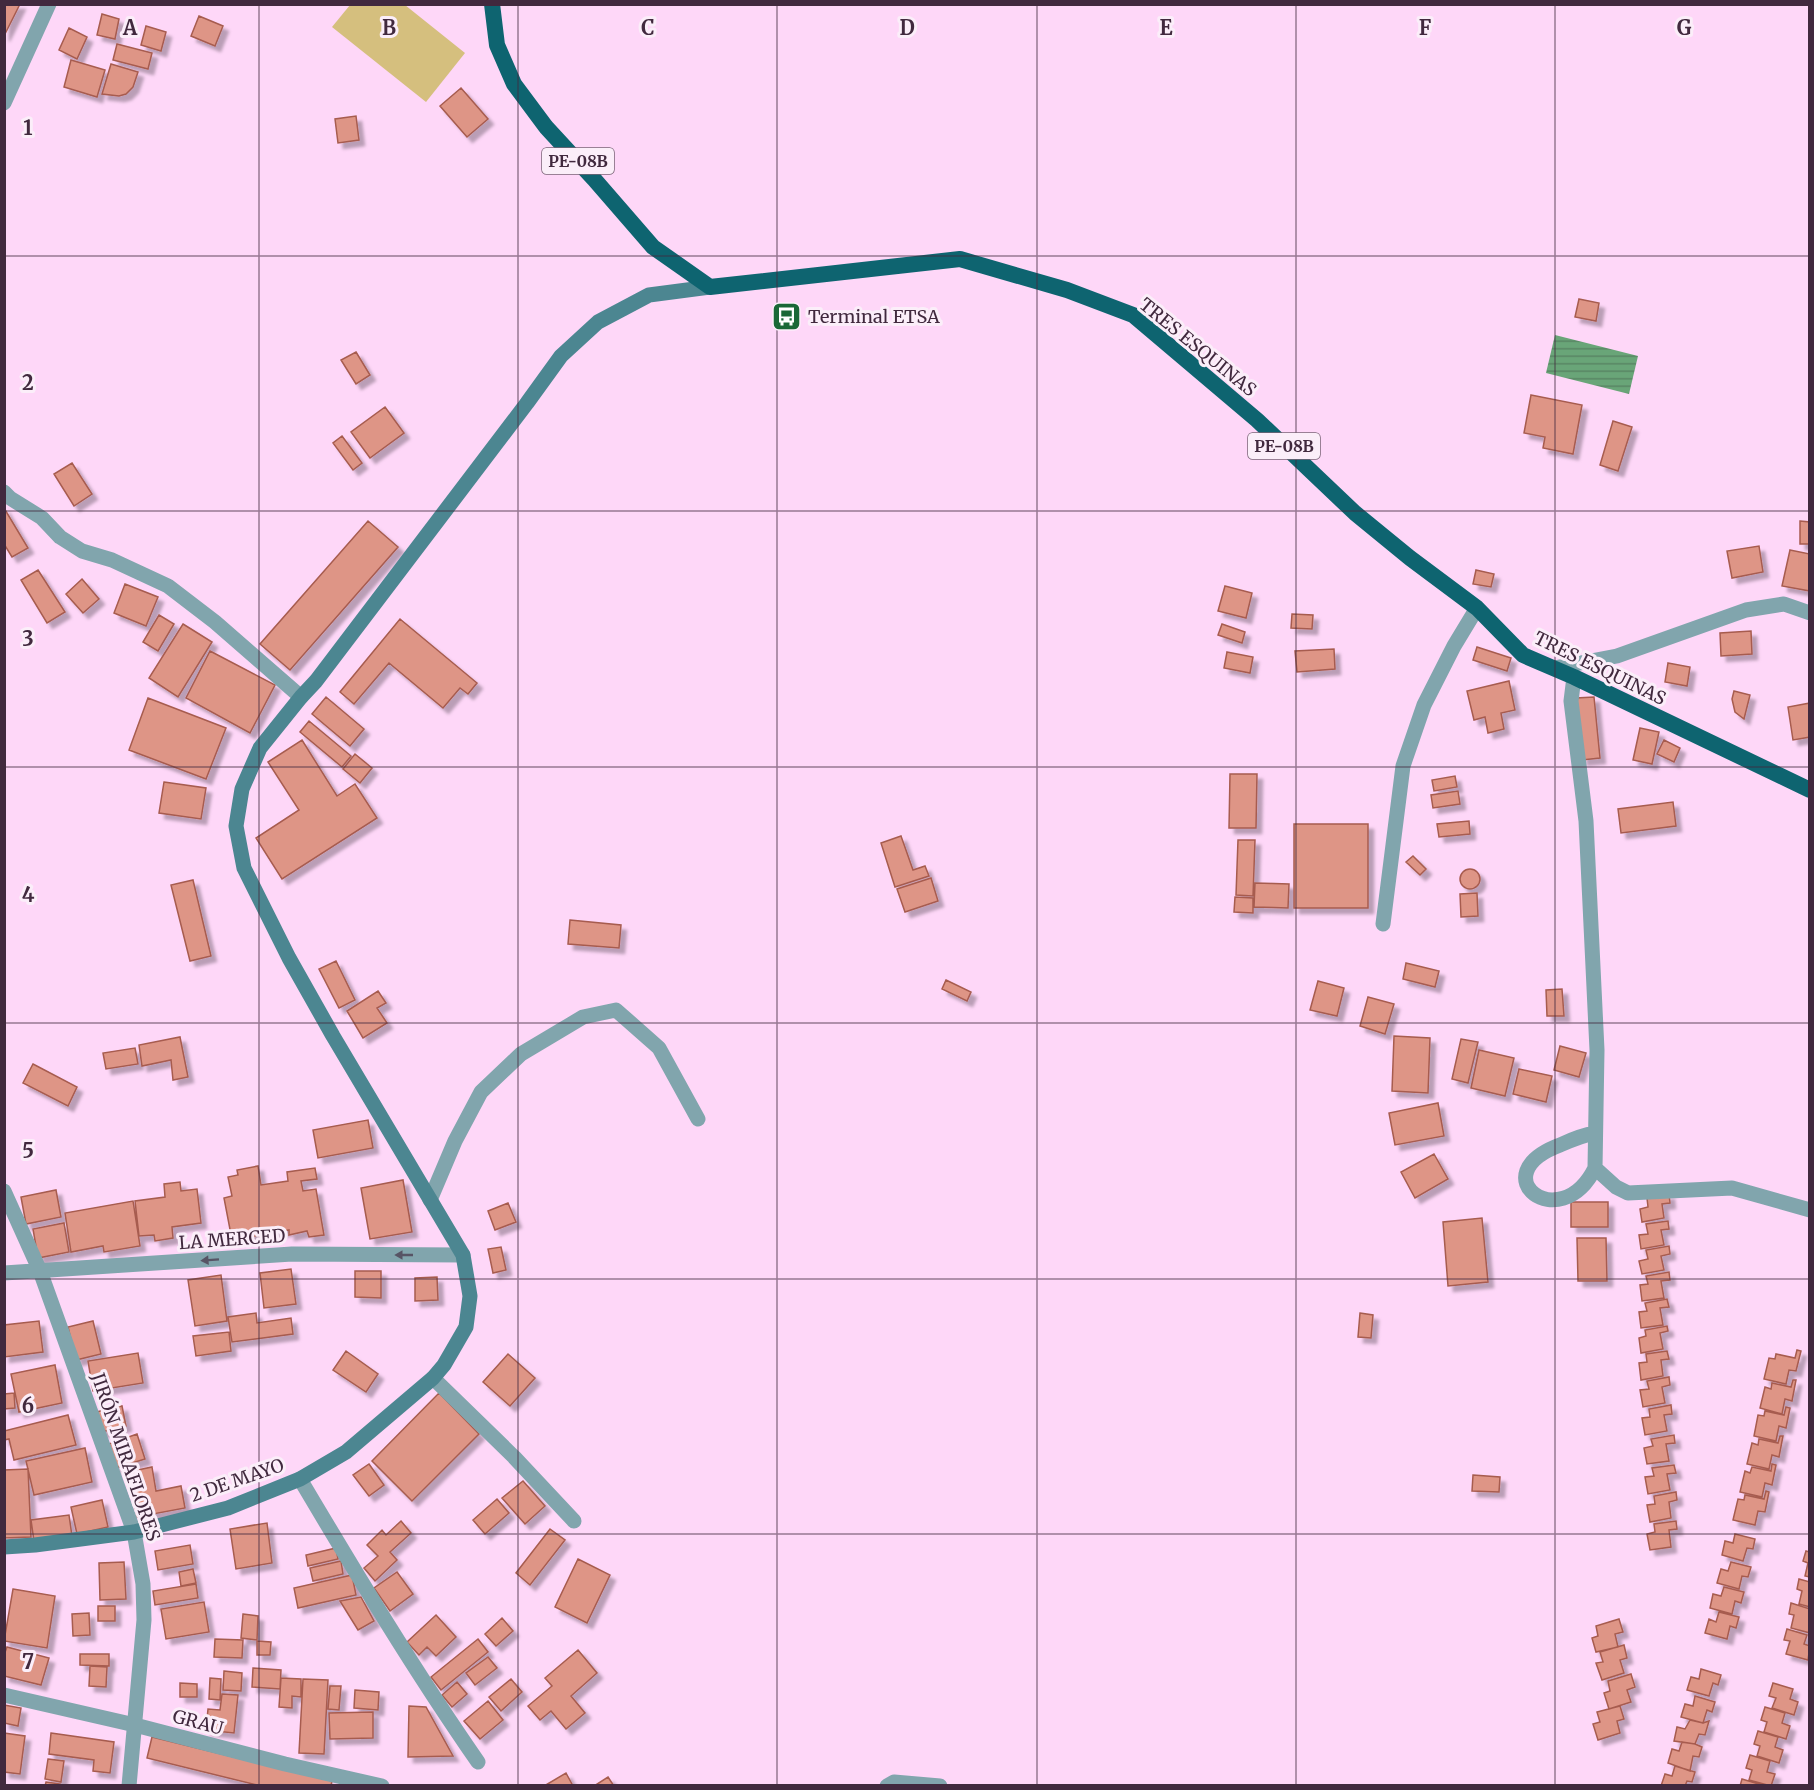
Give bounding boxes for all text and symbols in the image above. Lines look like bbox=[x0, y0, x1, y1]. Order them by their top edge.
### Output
text: A bbox=[122, 15, 138, 40]
text: B bbox=[382, 15, 396, 40]
text: C bbox=[641, 15, 655, 40]
text: D bbox=[899, 15, 915, 40]
text: E bbox=[1159, 15, 1173, 40]
text: F bbox=[1419, 15, 1432, 40]
text: G bbox=[1677, 15, 1692, 40]
text: 1 bbox=[23, 115, 33, 140]
road number: PE-08B bbox=[542, 148, 614, 174]
street label: TRES ESQUINAS bbox=[1135, 293, 1261, 401]
bus stop icon: Terminal ETSA bbox=[771, 300, 803, 332]
place label: Terminal ETSA bbox=[808, 305, 940, 328]
text: 2 bbox=[22, 370, 34, 395]
road number: PE-08B bbox=[1248, 433, 1320, 459]
text: 3 bbox=[22, 626, 34, 651]
street label: TRES ESQUINAS bbox=[1530, 626, 1670, 710]
text: 4 bbox=[22, 882, 35, 907]
text: 5 bbox=[22, 1138, 34, 1163]
street label: LA MERCED bbox=[178, 1224, 286, 1254]
one-way arrow bbox=[395, 1250, 414, 1260]
one-way arrow bbox=[200, 1255, 219, 1264]
street label: JIRÓN MIRAFLORES bbox=[86, 1369, 166, 1544]
text: 6 bbox=[22, 1393, 34, 1418]
street label: 2 DE MAYO bbox=[187, 1453, 287, 1507]
text: 7 bbox=[22, 1649, 34, 1674]
street label: GRAU bbox=[170, 1704, 226, 1740]

